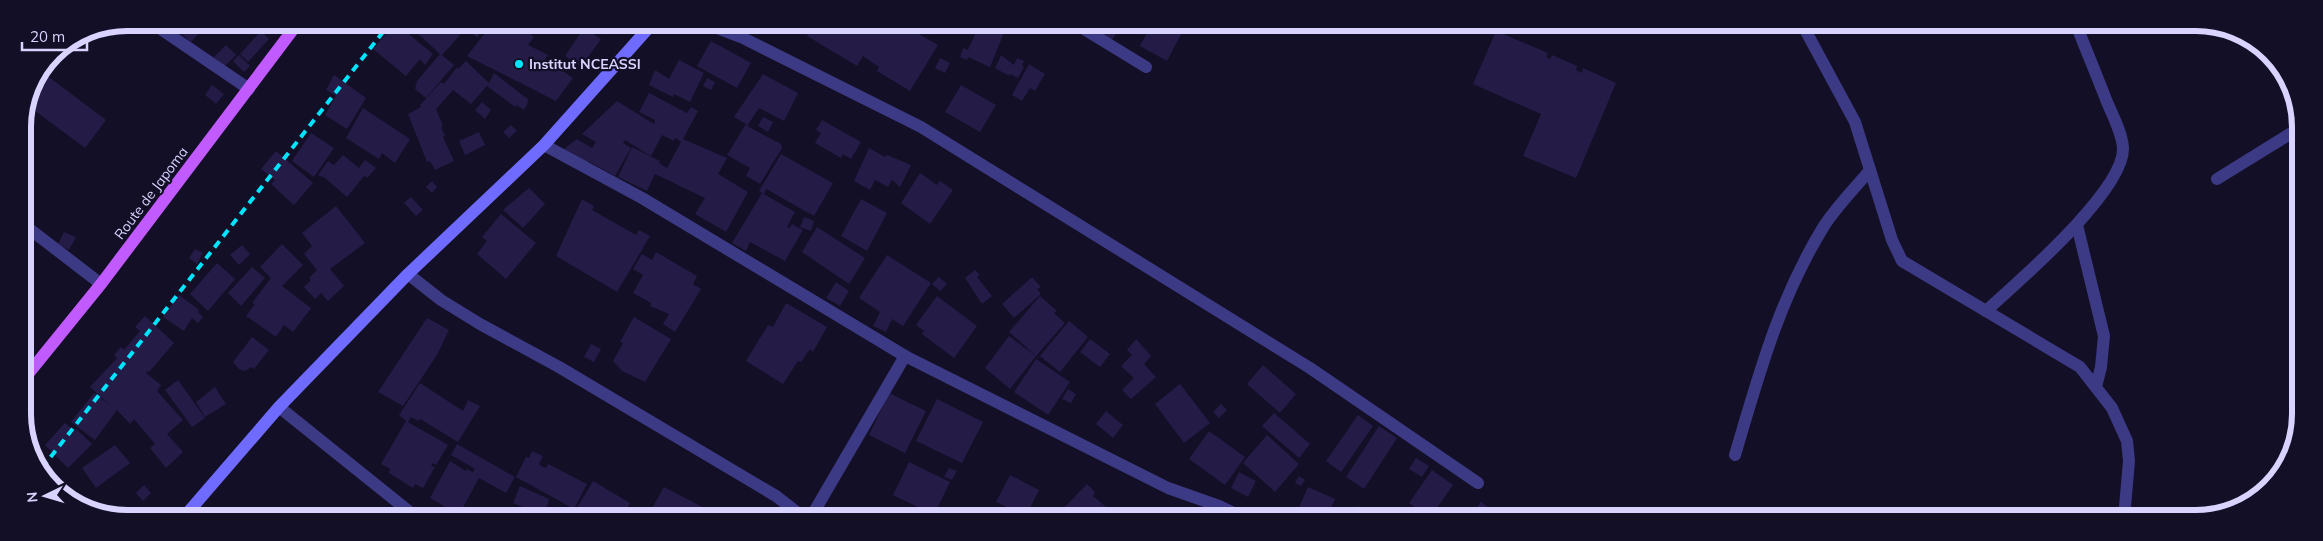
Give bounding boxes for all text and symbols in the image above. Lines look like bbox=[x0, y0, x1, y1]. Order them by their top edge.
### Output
scale bar bbox=[22, 20, 88, 52]
text: 20 m bbox=[30, 27, 65, 46]
place label: Institut NCEASSI bbox=[529, 55, 641, 73]
marker: Institut NCEASSI bbox=[513, 58, 525, 70]
street label: Route de Japoma bbox=[110, 143, 192, 243]
north arrow bbox=[20, 471, 70, 521]
text: N bbox=[23, 491, 41, 503]

